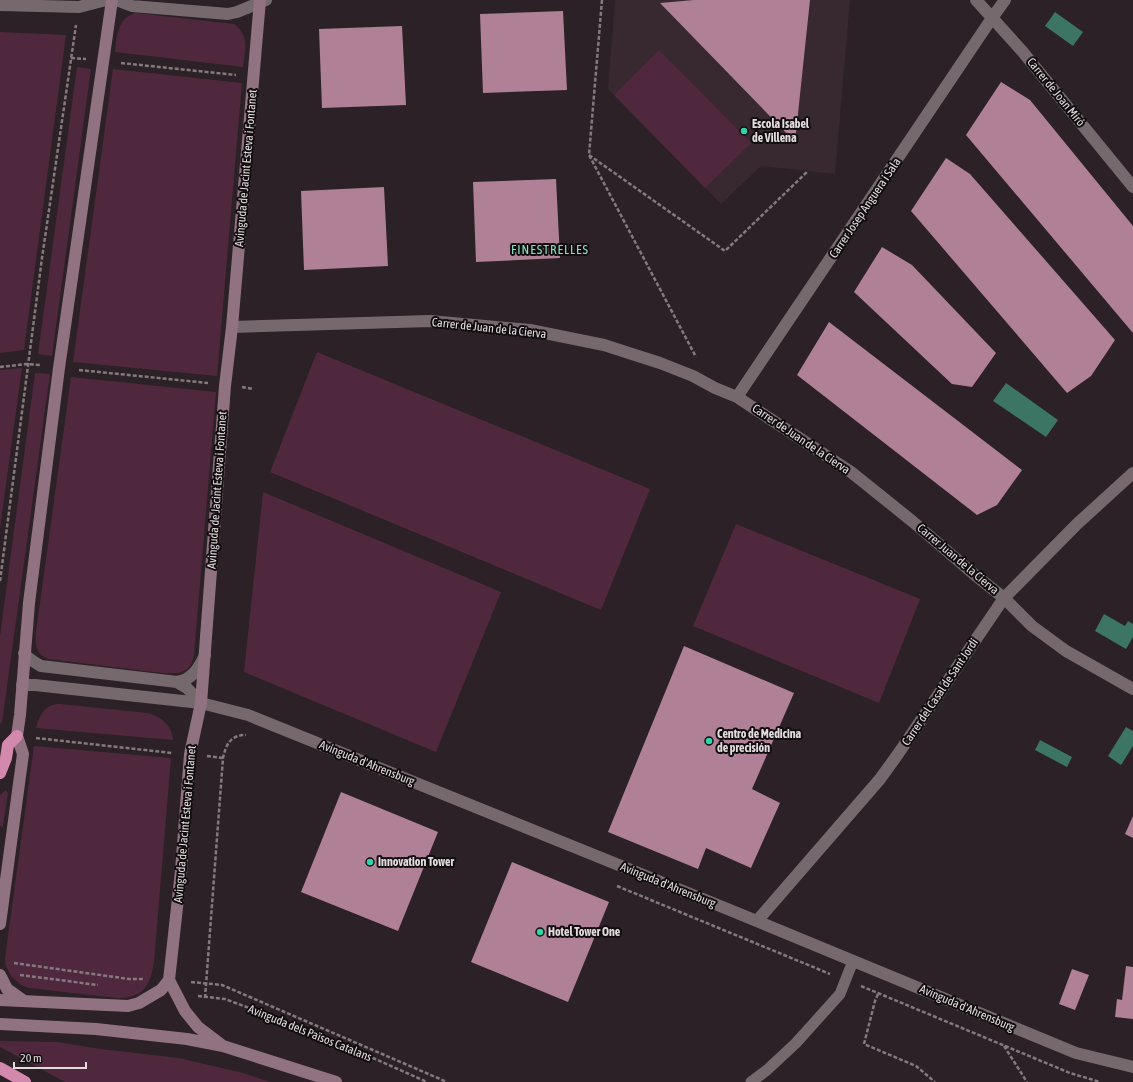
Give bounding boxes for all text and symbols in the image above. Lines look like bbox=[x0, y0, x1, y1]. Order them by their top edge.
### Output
street label: Carrer de Joan Miró bbox=[1024, 55, 1088, 129]
street label: Avinguda de Jacint Esteva i Fontanet bbox=[232, 88, 260, 247]
place label: Escola Isabel de Villena bbox=[752, 117, 810, 145]
marker: Escola Isabel de Villena bbox=[739, 126, 749, 136]
street label: Carrer Josep Anguera i Sala bbox=[826, 155, 904, 261]
district label: FINESTRELLES bbox=[511, 242, 589, 257]
street label: Carrer de Juan de la Cierva bbox=[431, 315, 547, 341]
street label: Carrer de Juan de la Cierva bbox=[749, 401, 853, 477]
street label: Avinguda de Jacint Esteva i Fontanet bbox=[205, 410, 230, 569]
street label: Carrer Juan de la Cierva bbox=[914, 521, 1002, 597]
street label: Carrer del Casal de Sant Jordi bbox=[899, 636, 981, 748]
place label: Centro de Medicina de precisión bbox=[717, 727, 802, 755]
marker: Centro de Medicina de precisión bbox=[704, 736, 714, 746]
street label: Avinguda d'Ahrensburg bbox=[317, 737, 417, 789]
street label: Avinguda de Jacint Esteva i Fontanet bbox=[171, 744, 199, 903]
place label: Innovation Tower bbox=[378, 855, 455, 869]
marker: Innovation Tower bbox=[365, 857, 375, 867]
street label: Avinguda d'Ahrensburg bbox=[618, 859, 718, 911]
place label: Hotel Tower One bbox=[548, 925, 621, 939]
marker: Hotel Tower One bbox=[535, 927, 545, 937]
street label: Avinguda d'Ahrensburg bbox=[918, 982, 1017, 1035]
street label: Avinguda dels Països Catalans bbox=[246, 1002, 374, 1064]
scale bar bbox=[14, 1044, 86, 1070]
text: 20 m bbox=[20, 1051, 42, 1065]

